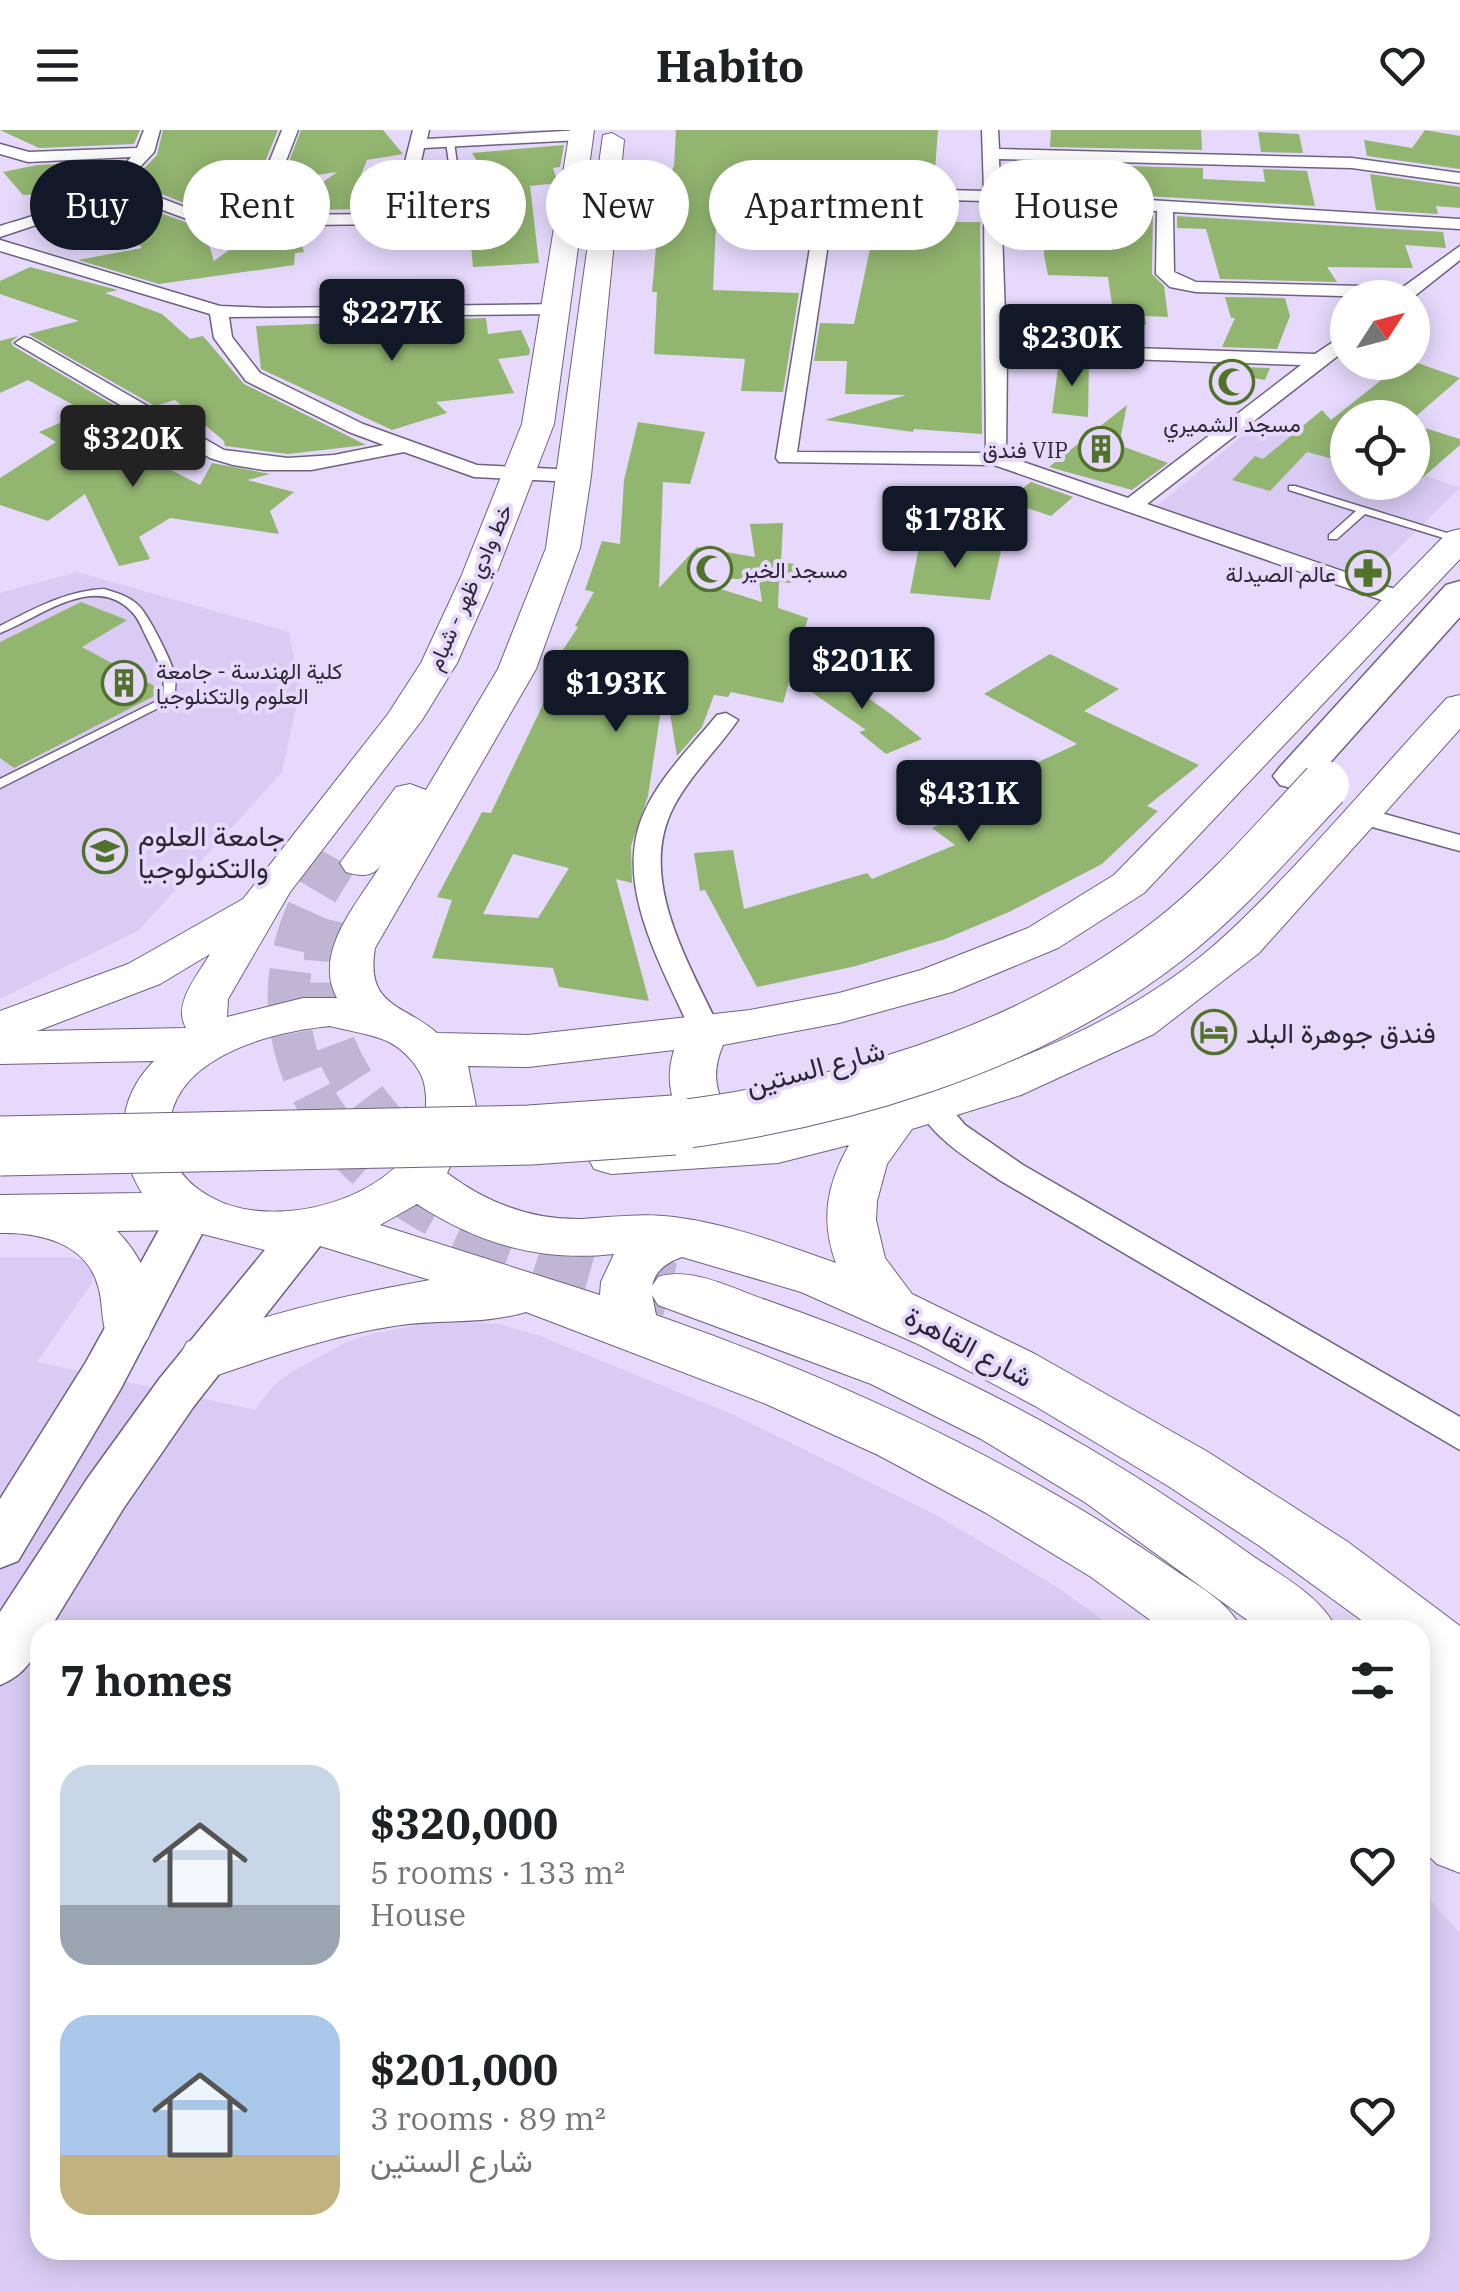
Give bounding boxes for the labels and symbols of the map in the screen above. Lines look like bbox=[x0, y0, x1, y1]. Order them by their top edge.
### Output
pin: $227K bbox=[322, 279, 462, 364]
north arrow bbox=[1330, 280, 1430, 380]
pin: $230K bbox=[1002, 304, 1142, 389]
mosque icon: مسجد الشميري bbox=[1209, 359, 1255, 405]
pin: $320K bbox=[63, 405, 203, 490]
place label: مسجد الشميري bbox=[1163, 409, 1301, 443]
building icon: فندق VIP bbox=[1078, 426, 1124, 472]
place label: فندق VIP bbox=[983, 435, 1068, 464]
pin: $178K bbox=[885, 486, 1025, 571]
street label: خط وادي ظهر - شبام bbox=[419, 499, 523, 677]
mosque icon: مسجد الخير bbox=[687, 546, 733, 592]
pharmacy icon: عالم الصيدلة bbox=[1345, 550, 1391, 596]
place label: مسجد الخير bbox=[741, 555, 848, 584]
place label: عالم الصيدلة bbox=[1226, 559, 1336, 589]
pin: $201K bbox=[792, 627, 932, 712]
pin: $193K bbox=[546, 650, 686, 735]
place label: كلية الهندسة - جامعة العلوم والتكنلوجيا bbox=[156, 656, 343, 711]
building icon: كلية الهندسة - جامعة العلوم والتكنلوجيا bbox=[101, 660, 147, 706]
pin: $431K bbox=[899, 760, 1039, 845]
place label: جامعة العلوم والتكنولوجيا bbox=[138, 817, 285, 886]
school or university icon: جامعة العلوم والتكنولوجيا bbox=[82, 828, 128, 874]
hotel icon: فندق جوهرة البلد bbox=[1191, 1009, 1237, 1055]
place label: فندق جوهرة البلد bbox=[1246, 1014, 1436, 1051]
street label: شارع الستين bbox=[741, 1031, 889, 1104]
street label: شارع القاهرة bbox=[898, 1297, 1039, 1396]

